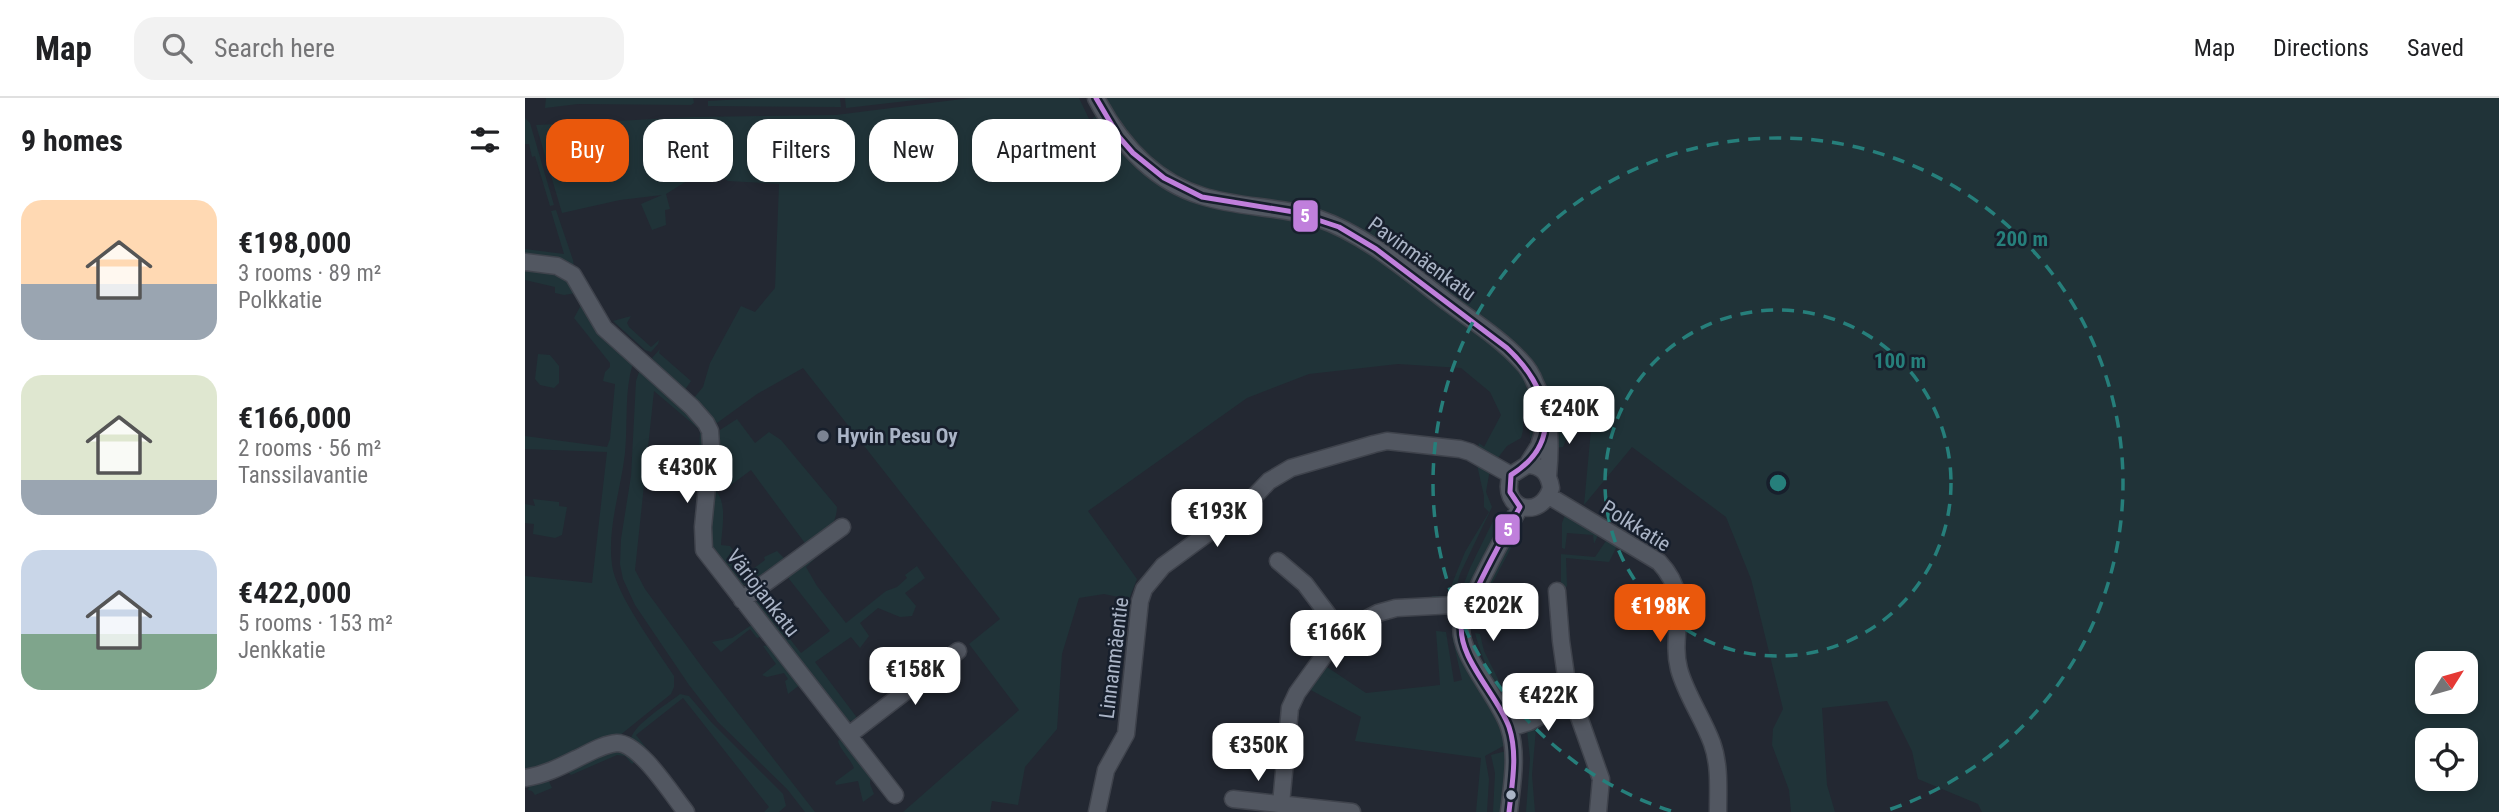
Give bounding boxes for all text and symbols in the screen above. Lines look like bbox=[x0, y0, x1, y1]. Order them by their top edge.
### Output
search box bbox=[134, 17, 624, 80]
text: Map bbox=[35, 29, 92, 68]
icon: search bbox=[158, 29, 196, 67]
text: Search here bbox=[214, 33, 335, 63]
text: Map bbox=[2194, 34, 2235, 62]
text: Directions bbox=[2273, 34, 2369, 62]
text: Saved bbox=[2407, 34, 2464, 62]
chip: Buy bbox=[546, 119, 629, 182]
chip: Rent bbox=[643, 119, 733, 182]
chip: Filters bbox=[747, 119, 855, 182]
chip: New bbox=[869, 119, 958, 182]
chip: Apartment bbox=[972, 119, 1121, 182]
icon: filters bbox=[466, 121, 504, 159]
text: 9 homes bbox=[21, 123, 123, 158]
line badge: 5 bbox=[1292, 199, 1319, 233]
text: 5 bbox=[1300, 204, 1310, 227]
street label: Pavinmäenkatu bbox=[1363, 212, 1481, 306]
text: €198,000 bbox=[238, 225, 351, 260]
text: 200 m bbox=[1996, 227, 2048, 251]
icon: home bbox=[77, 228, 161, 312]
text: 3 rooms · 89 m² bbox=[238, 260, 381, 287]
text: Polkkatie bbox=[238, 287, 322, 314]
text: 100 m bbox=[1874, 349, 1926, 373]
pin: €240K bbox=[1520, 386, 1618, 446]
text: €240K bbox=[1539, 395, 1599, 422]
text: €166,000 bbox=[238, 400, 351, 435]
icon: home bbox=[77, 403, 161, 487]
place label: Hyvin Pesu Oy bbox=[837, 424, 958, 448]
marker: Hyvin Pesu Oy bbox=[815, 428, 831, 444]
text: 2 rooms · 56 m² bbox=[238, 435, 381, 462]
pin: €430K bbox=[638, 446, 736, 505]
text: €430K bbox=[657, 454, 717, 481]
text: Tanssilavantie bbox=[238, 462, 368, 489]
centre of rings bbox=[1766, 471, 1790, 495]
pin: €193K bbox=[1168, 490, 1266, 549]
street label: Polkkatie bbox=[1597, 495, 1675, 557]
text: €193K bbox=[1187, 498, 1247, 525]
line badge: 5 bbox=[1494, 513, 1521, 546]
text: 5 bbox=[1503, 518, 1513, 541]
street label: Väriojankatu bbox=[722, 545, 804, 641]
text: €422,000 bbox=[238, 575, 351, 610]
icon: home bbox=[77, 578, 161, 662]
pin: €202K bbox=[1444, 584, 1542, 643]
pin: €198K bbox=[1611, 584, 1709, 644]
text: €202K bbox=[1463, 592, 1523, 619]
text: €198K bbox=[1630, 593, 1690, 620]
street label: Linnanmäentie bbox=[1095, 596, 1133, 720]
text: 5 rooms · 153 m² bbox=[238, 610, 393, 637]
pin: €166K bbox=[1287, 610, 1385, 670]
text: €166K bbox=[1306, 619, 1366, 646]
text: Jenkkatie bbox=[238, 637, 326, 664]
pin: €158K bbox=[866, 648, 964, 707]
north arrow bbox=[2415, 651, 2478, 714]
map controls bbox=[2415, 651, 2478, 791]
text: €158K bbox=[885, 656, 945, 683]
pin: €422K bbox=[1499, 674, 1597, 733]
text: €422K bbox=[1518, 682, 1578, 709]
pin: €350K bbox=[1209, 724, 1307, 783]
button: locate bbox=[2415, 728, 2478, 791]
text: €350K bbox=[1228, 732, 1288, 759]
unlabelled marker bbox=[1504, 788, 1518, 802]

